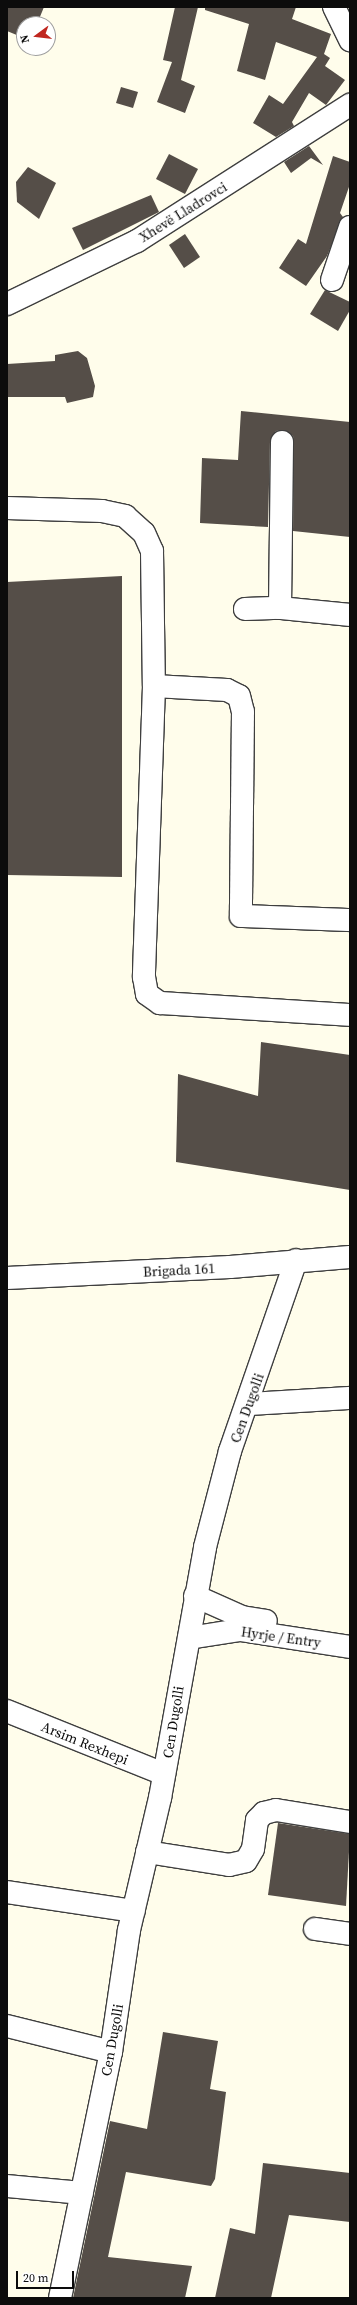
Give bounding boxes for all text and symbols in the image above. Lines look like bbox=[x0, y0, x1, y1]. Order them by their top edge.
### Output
north arrow bbox=[16, 16, 56, 56]
text: N bbox=[17, 33, 33, 45]
street label: Xhevë Lladrovci bbox=[136, 178, 230, 246]
street label: Brigada 161 bbox=[143, 1260, 215, 1280]
street label: Cen Dugolli bbox=[227, 1371, 267, 1445]
street label: Hyrje / Entry bbox=[240, 1623, 322, 1651]
street label: Cen Dugolli bbox=[159, 1685, 187, 1759]
street label: Arsim Rexhepi bbox=[39, 1718, 131, 1768]
street label: Cen Dugolli bbox=[97, 2003, 127, 2077]
scale bar bbox=[18, 2263, 76, 2289]
text: 20 m bbox=[23, 2270, 49, 2286]

